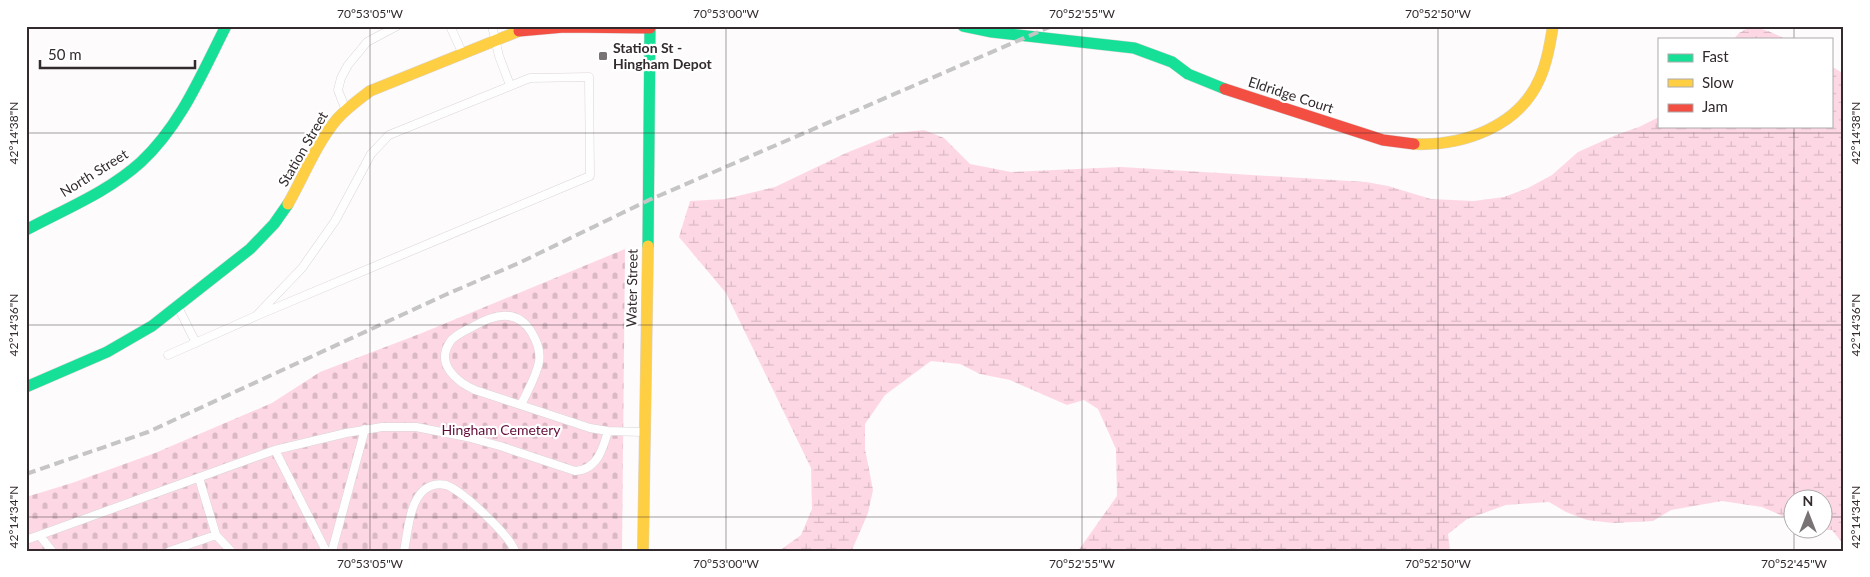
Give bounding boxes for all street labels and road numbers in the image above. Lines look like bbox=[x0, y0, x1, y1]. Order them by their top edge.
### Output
street label: Eldridge Court bbox=[1246, 73, 1336, 116]
street label: Station Street bbox=[274, 108, 331, 189]
street label: North Street bbox=[57, 145, 131, 200]
street label: Water Street bbox=[622, 249, 641, 327]

